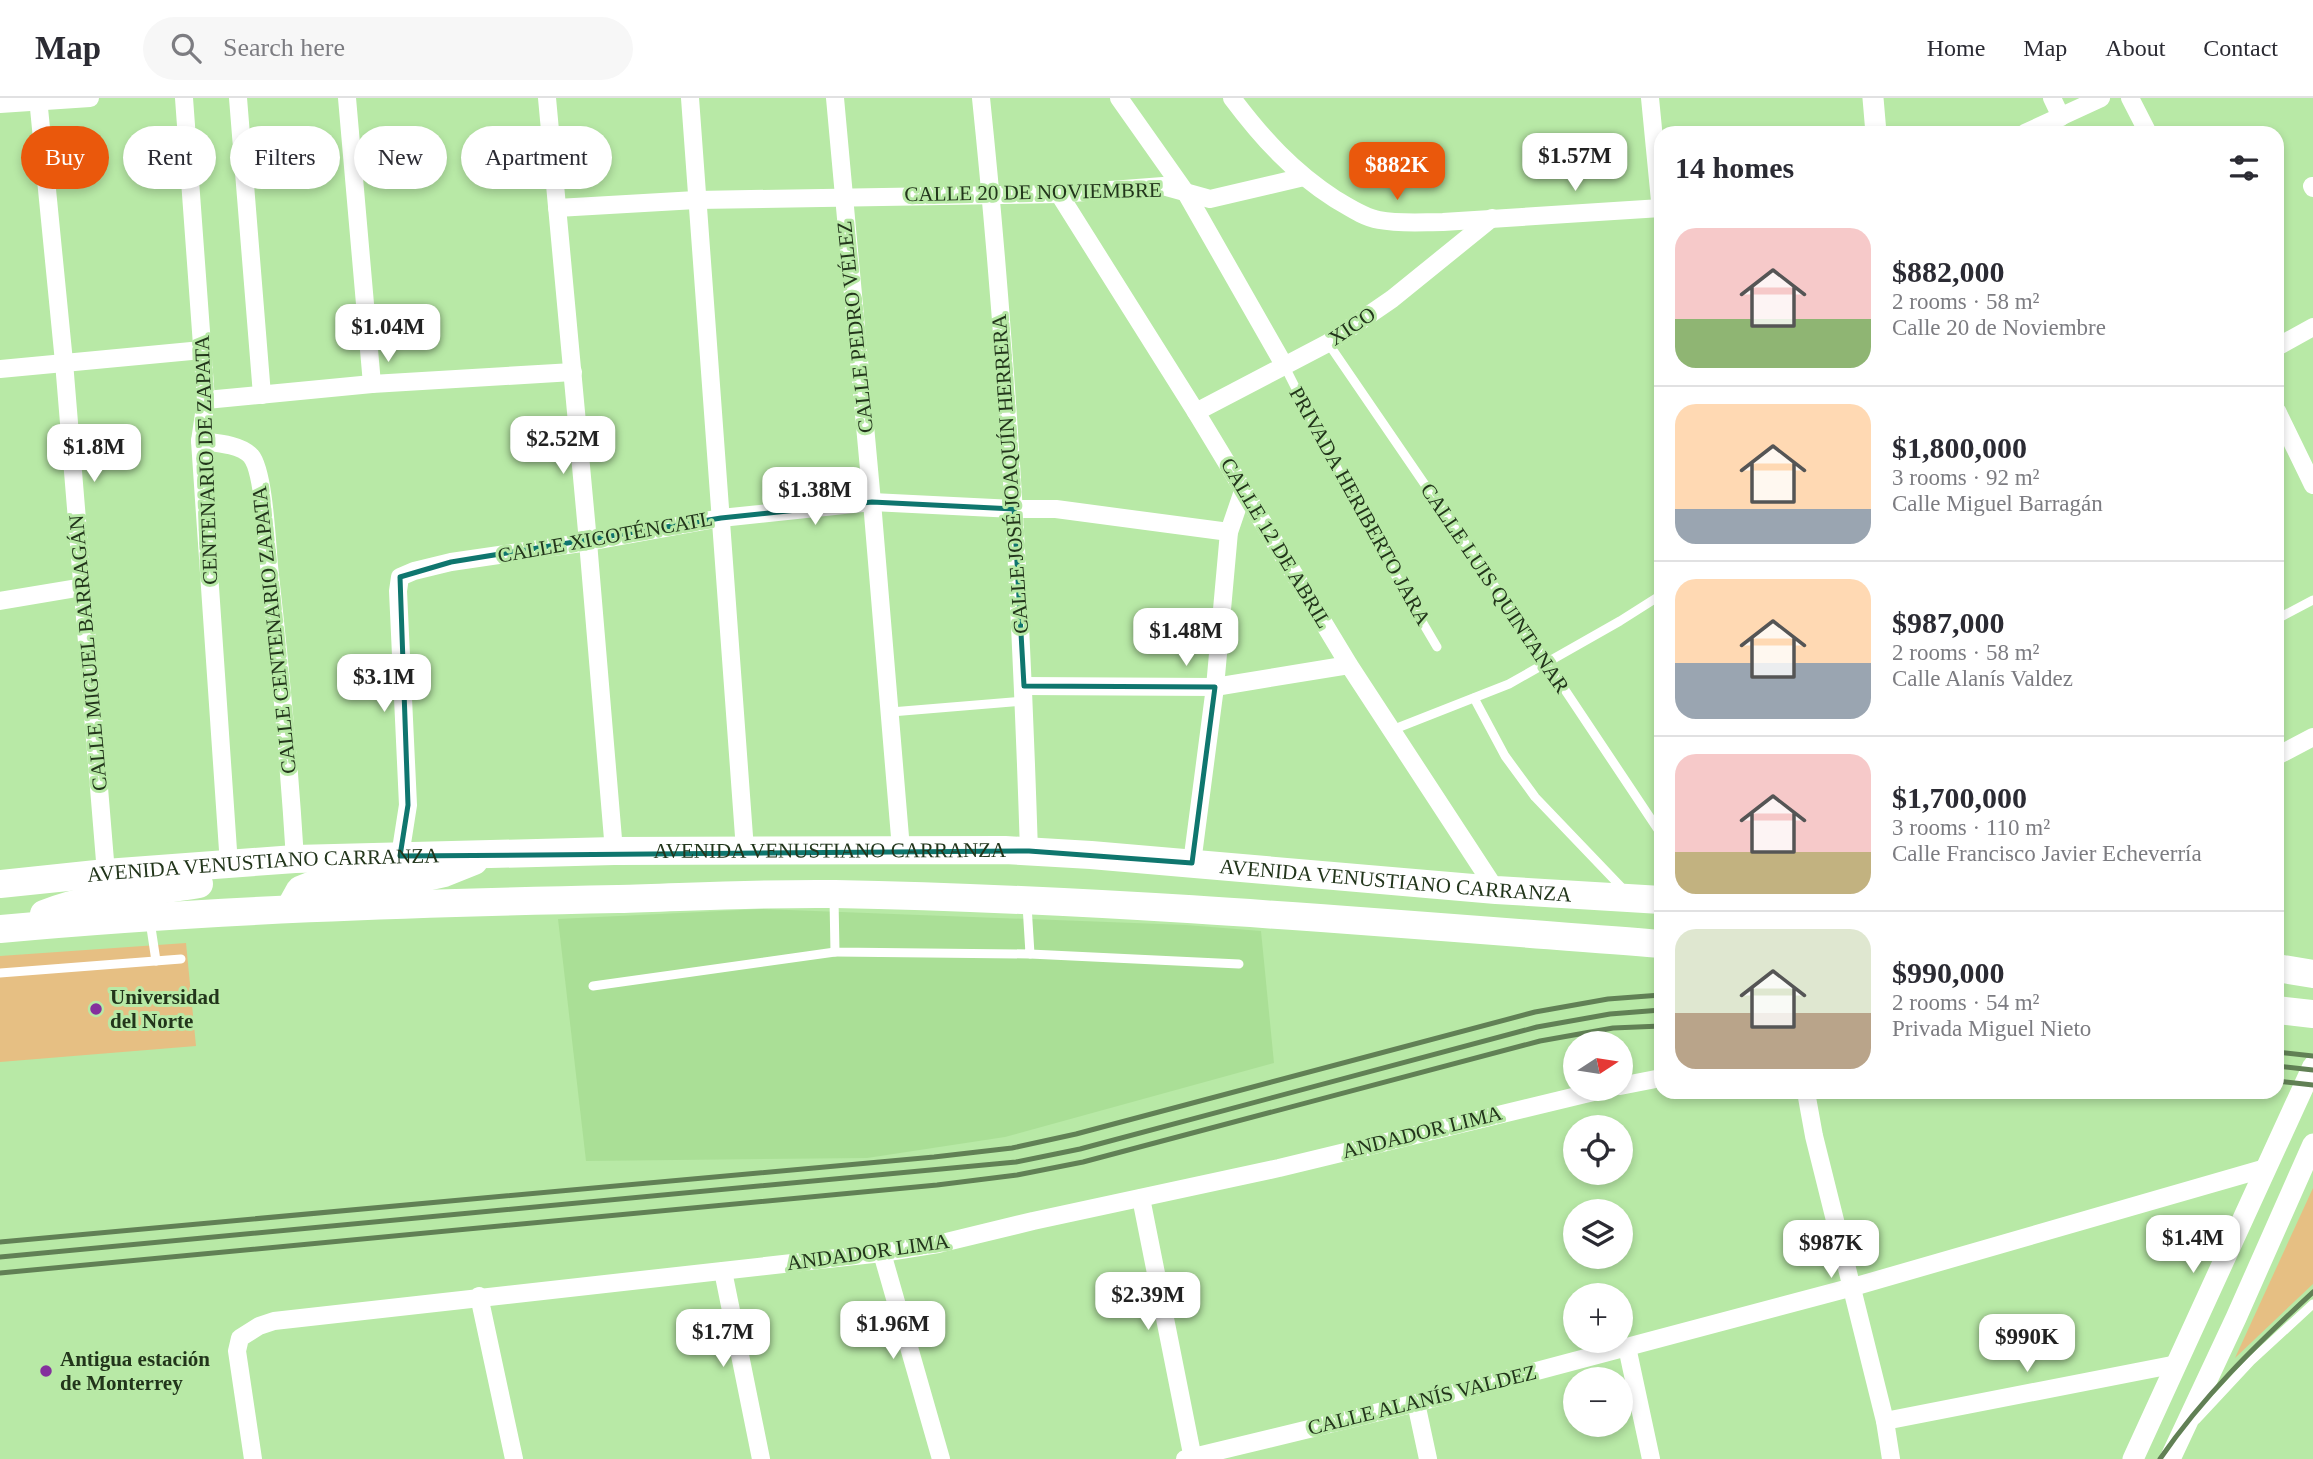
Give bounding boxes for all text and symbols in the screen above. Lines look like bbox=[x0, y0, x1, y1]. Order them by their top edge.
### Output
search box bbox=[143, 17, 633, 80]
icon: search bbox=[167, 29, 205, 67]
text: Map bbox=[35, 30, 101, 66]
text: Search here bbox=[223, 33, 345, 62]
text: Home bbox=[1927, 35, 1985, 61]
text: Map bbox=[2023, 35, 2067, 61]
text: About bbox=[2105, 35, 2165, 61]
text: Contact bbox=[2203, 35, 2278, 61]
chip: Buy bbox=[21, 126, 109, 189]
chip: Rent bbox=[123, 126, 216, 189]
chip: Filters bbox=[230, 126, 340, 189]
chip: New bbox=[354, 126, 447, 189]
chip: Apartment bbox=[461, 126, 612, 189]
pin: $1.57M bbox=[1518, 134, 1632, 193]
pin: $882K bbox=[1348, 142, 1446, 202]
text: $1.57M bbox=[1538, 143, 1612, 168]
icon: filters bbox=[2225, 149, 2263, 187]
text: 14 homes bbox=[1675, 151, 1794, 184]
text: $882K bbox=[1365, 152, 1429, 177]
street label: CALLE 20 DE NOVIEMBRE bbox=[904, 178, 1162, 206]
street label: CALLE PEDRO VÉLEZ bbox=[832, 220, 878, 434]
text: $882,000 bbox=[1892, 255, 2005, 288]
icon: home bbox=[1731, 256, 1815, 340]
text: 2 rooms · 58 m² bbox=[1892, 289, 2039, 314]
street label: XICO bbox=[1324, 302, 1380, 350]
pin: $1.04M bbox=[331, 304, 445, 364]
street label: CALLE JOSÉ JOAQUÍN HERRERA bbox=[987, 313, 1033, 635]
text: $1.04M bbox=[351, 314, 425, 339]
text: Calle 20 de Noviembre bbox=[1892, 315, 2106, 340]
street label: CENTENARIO DE ZAPATA bbox=[190, 334, 222, 585]
street label: PRIVADA HERIBERTO JARA bbox=[1284, 383, 1436, 630]
pin: $2.52M bbox=[506, 416, 620, 476]
pin: $1.8M bbox=[45, 424, 143, 484]
text: $2.52M bbox=[526, 426, 600, 451]
text: $1,800,000 bbox=[1892, 431, 2027, 464]
icon: home bbox=[1731, 432, 1815, 516]
text: $1.8M bbox=[63, 434, 125, 459]
street label: CALLE 12 DE ABRIL bbox=[1216, 454, 1336, 632]
text: 3 rooms · 92 m² bbox=[1892, 465, 2039, 490]
pin: $1.38M bbox=[758, 468, 872, 527]
text: $1.38M bbox=[778, 477, 852, 502]
street label: CALLE LUIS QUINTANAR bbox=[1416, 479, 1574, 697]
street label: CALLE CENTENARIO ZAPATA bbox=[247, 484, 301, 775]
text: Calle Miguel Barragán bbox=[1892, 491, 2103, 516]
street label: CALLE XICOTÉNCATL bbox=[496, 506, 714, 568]
street label: CALLE MIGUEL BARRAGÁN bbox=[64, 514, 112, 792]
text: $987,000 bbox=[1892, 606, 2005, 639]
icon: home bbox=[1731, 607, 1815, 691]
pin: $1.48M bbox=[1129, 608, 1243, 668]
text: $1.48M bbox=[1149, 618, 1223, 643]
text: 2 rooms · 58 m² bbox=[1892, 640, 2039, 665]
pin: $3.1M bbox=[335, 654, 433, 714]
text: $3.1M bbox=[353, 664, 415, 689]
text: Calle Alanís Valdez bbox=[1892, 666, 2073, 691]
text: $1,700,000 bbox=[1892, 781, 2027, 814]
icon: home bbox=[1731, 782, 1815, 866]
text: 3 rooms · 110 m² bbox=[1892, 815, 2050, 840]
street label: AVENIDA VENUSTIANO CARRANZA bbox=[653, 838, 1007, 863]
text: Calle Francisco Javier Echeverría bbox=[1892, 841, 2202, 866]
street label: AVENIDA VENUSTIANO CARRANZA bbox=[86, 843, 440, 887]
street label: AVENIDA VENUSTIANO CARRANZA bbox=[1219, 854, 1573, 907]
text: $990,000 bbox=[1892, 956, 2005, 989]
icon: home bbox=[1731, 957, 1815, 1041]
place label: Universidad del Norte bbox=[110, 985, 220, 1033]
text: 2 rooms · 54 m² bbox=[1892, 990, 2039, 1015]
marker: Universidad del Norte bbox=[88, 1001, 104, 1017]
text: Privada Miguel Nieto bbox=[1892, 1016, 2091, 1041]
north arrow bbox=[1563, 1031, 1633, 1101]
map controls bbox=[1563, 1031, 1633, 1437]
street label: ANDADOR LIMA bbox=[1340, 1100, 1505, 1163]
button: locate bbox=[1563, 1115, 1633, 1185]
button: layers bbox=[1563, 1199, 1633, 1269]
pin: $1.4M bbox=[2144, 1216, 2242, 1275]
pin: $987K bbox=[1782, 1220, 1880, 1280]
text: $1.4M bbox=[2162, 1225, 2224, 1250]
street label: ANDADOR LIMA bbox=[785, 1229, 952, 1275]
text: $987K bbox=[1799, 1230, 1863, 1255]
pin: $2.39M bbox=[1091, 1272, 1205, 1332]
text: $2.39M bbox=[1111, 1282, 1185, 1307]
button: + bbox=[1563, 1283, 1633, 1353]
pin: $1.96M bbox=[836, 1302, 950, 1361]
pin: $1.7M bbox=[674, 1310, 772, 1369]
text: $1.96M bbox=[856, 1311, 930, 1336]
pin: $990K bbox=[1978, 1314, 2076, 1374]
text: $1.7M bbox=[692, 1319, 754, 1344]
text: $990K bbox=[1995, 1324, 2059, 1349]
place label: Antigua estación de Monterrey bbox=[60, 1347, 210, 1395]
street label: CALLE ALANÍS VALDEZ bbox=[1305, 1360, 1539, 1440]
marker: Antigua estación de Monterrey bbox=[38, 1363, 54, 1379]
button: − bbox=[1563, 1367, 1633, 1437]

